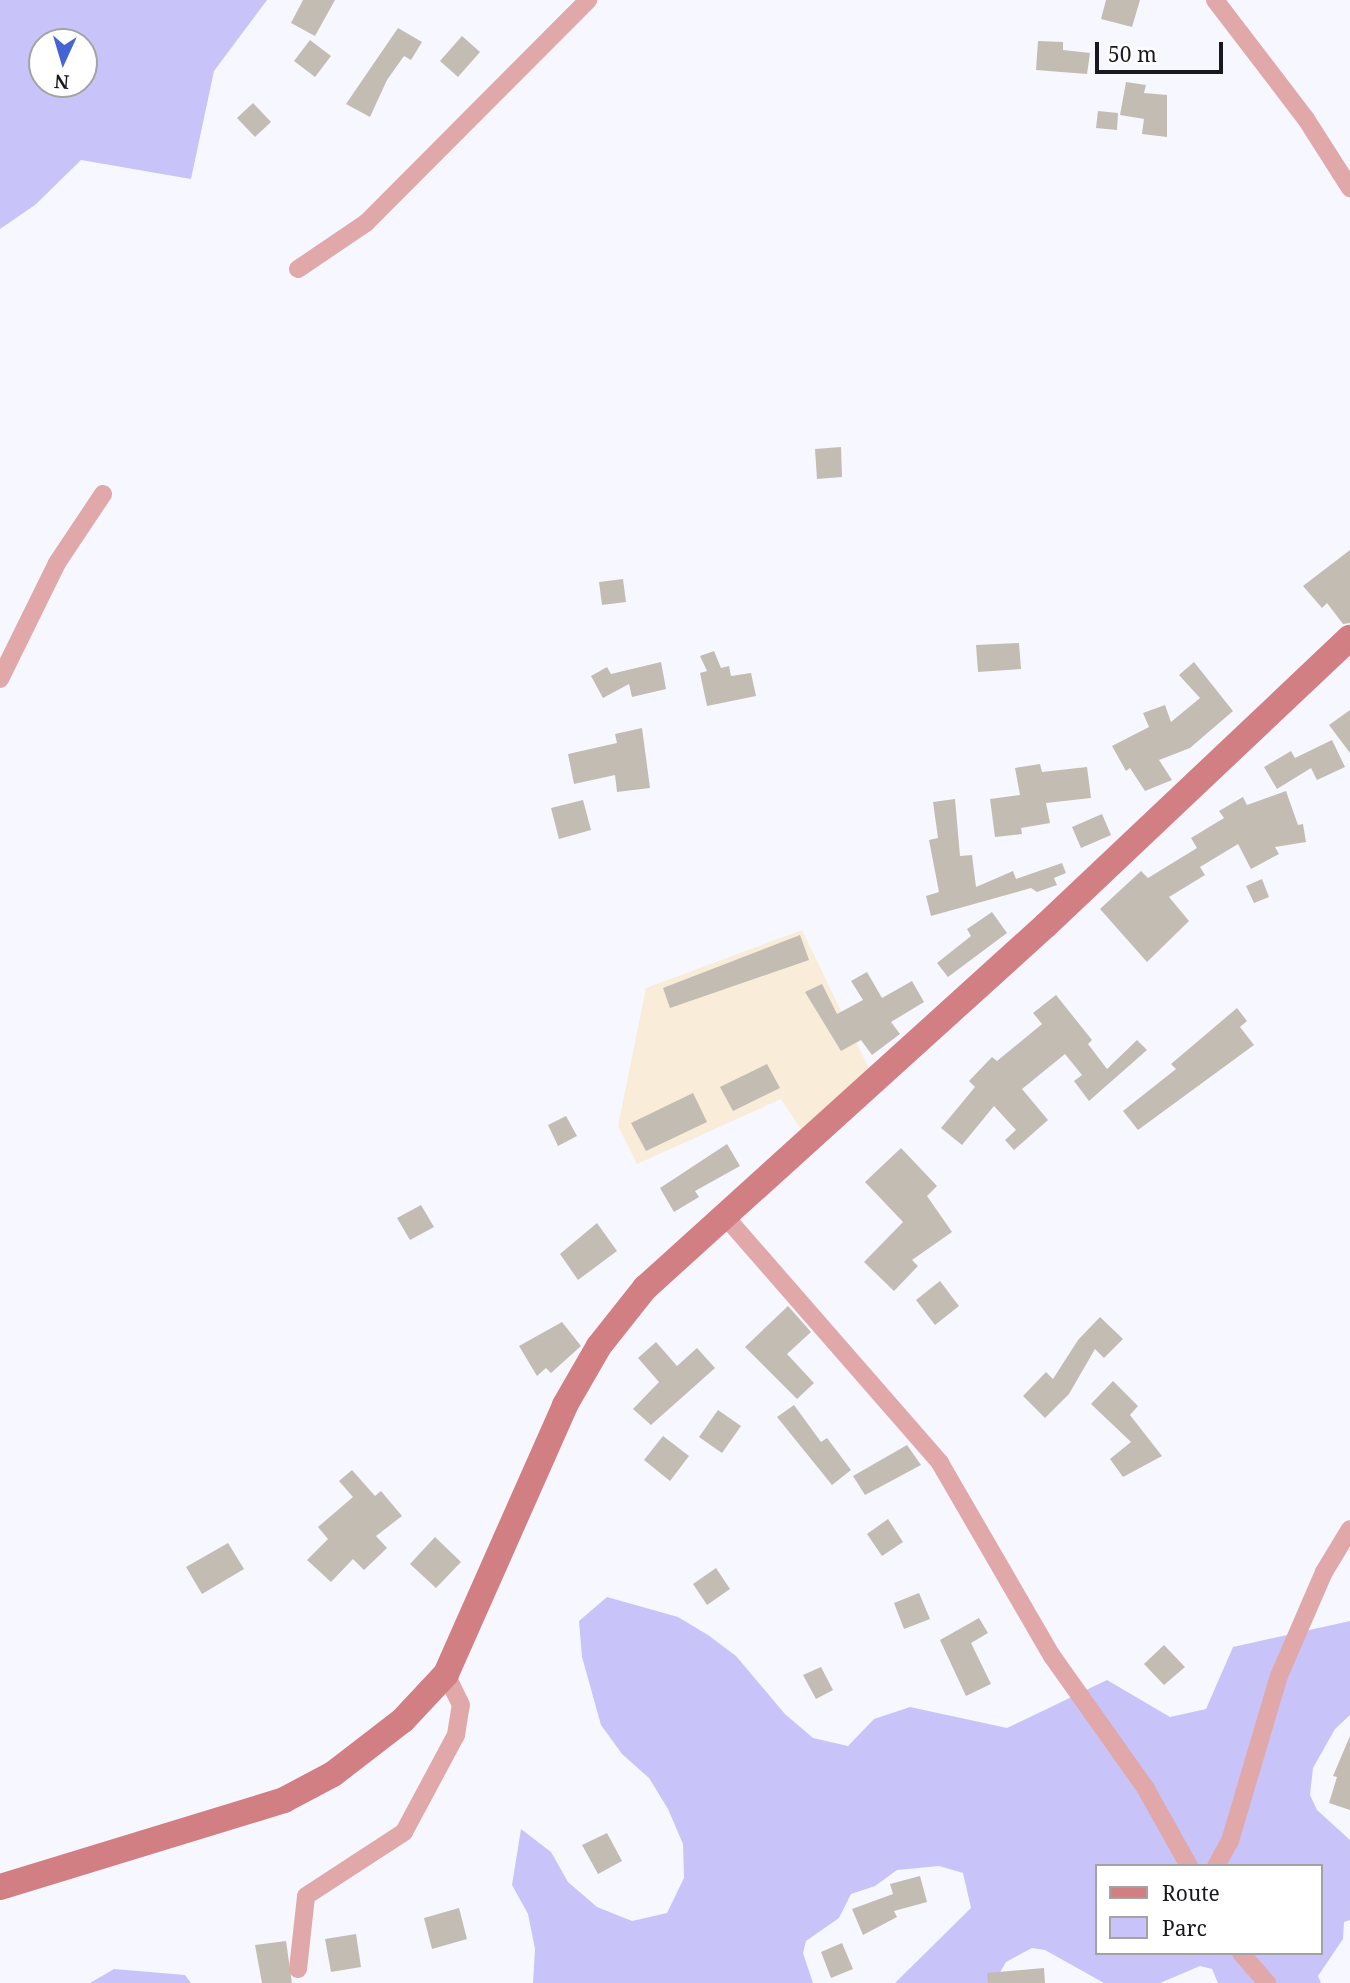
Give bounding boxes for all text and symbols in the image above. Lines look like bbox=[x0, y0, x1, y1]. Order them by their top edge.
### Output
north arrow bbox=[28, 28, 98, 98]
scale bar bbox=[1098, 28, 1226, 72]
text: 50 m bbox=[1108, 40, 1157, 68]
text: N bbox=[53, 68, 70, 95]
legend bbox=[1094, 1864, 1322, 1955]
text: Route bbox=[1162, 1879, 1220, 1907]
text: Parc bbox=[1162, 1914, 1207, 1942]

